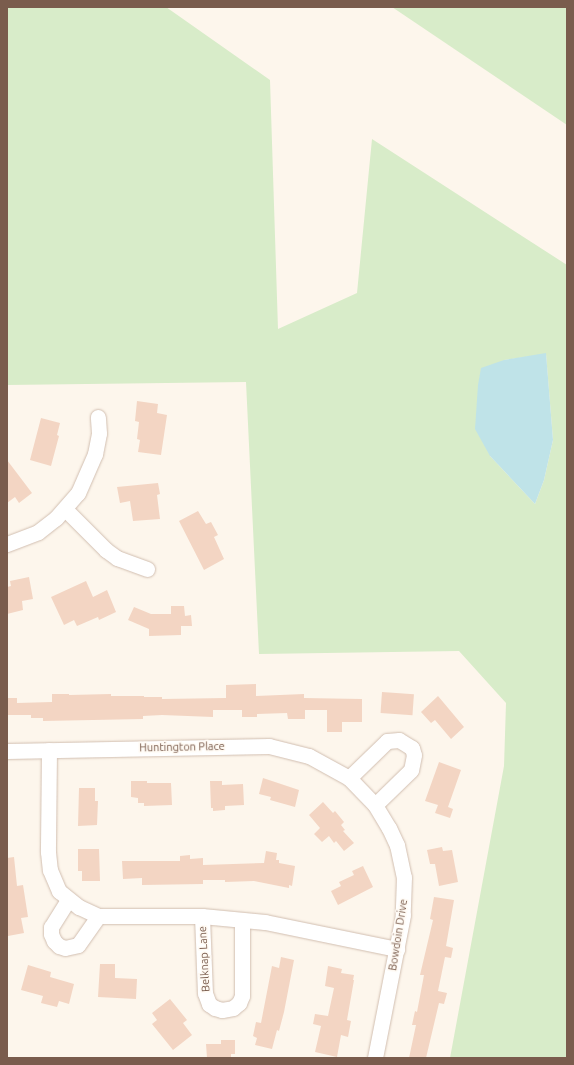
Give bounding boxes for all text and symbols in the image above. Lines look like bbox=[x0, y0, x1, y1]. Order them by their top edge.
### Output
street label: Huntington Place bbox=[139, 740, 225, 754]
street label: Bowdoin Drive bbox=[386, 898, 410, 972]
street label: Belknap Lane bbox=[196, 926, 212, 992]

